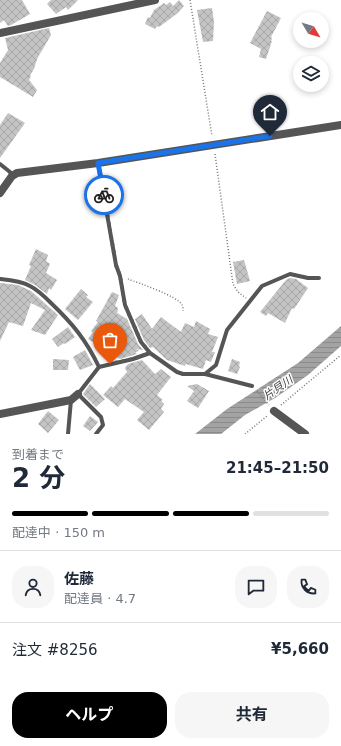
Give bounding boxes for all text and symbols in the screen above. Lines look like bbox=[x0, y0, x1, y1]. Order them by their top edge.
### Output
north arrow bbox=[293, 12, 329, 48]
map controls bbox=[293, 12, 329, 92]
button: layers bbox=[293, 56, 329, 92]
pin bbox=[253, 95, 287, 136]
icon: home bbox=[259, 101, 281, 123]
courier bbox=[84, 175, 124, 215]
icon: bike bbox=[93, 184, 115, 206]
pin bbox=[93, 323, 127, 364]
icon: bag bbox=[99, 329, 121, 351]
water label: 片貝川 bbox=[261, 373, 296, 403]
text: 到着まで bbox=[12, 447, 64, 462]
text: 21:45–21:50 bbox=[226, 459, 329, 477]
text: 2 分 bbox=[12, 463, 65, 493]
text: 配達中 · 150 m bbox=[12, 525, 105, 540]
button: person bbox=[12, 566, 54, 608]
button: chat bbox=[235, 566, 277, 608]
button: phone bbox=[287, 566, 329, 608]
text: 佐藤 bbox=[64, 570, 94, 588]
text: 配達員 · 4.7 bbox=[64, 591, 136, 606]
text: ¥5,660 bbox=[271, 640, 329, 658]
text: 注文 #8256 bbox=[12, 641, 98, 659]
button: ヘルプ bbox=[12, 692, 167, 738]
button: 共有 bbox=[175, 692, 329, 738]

